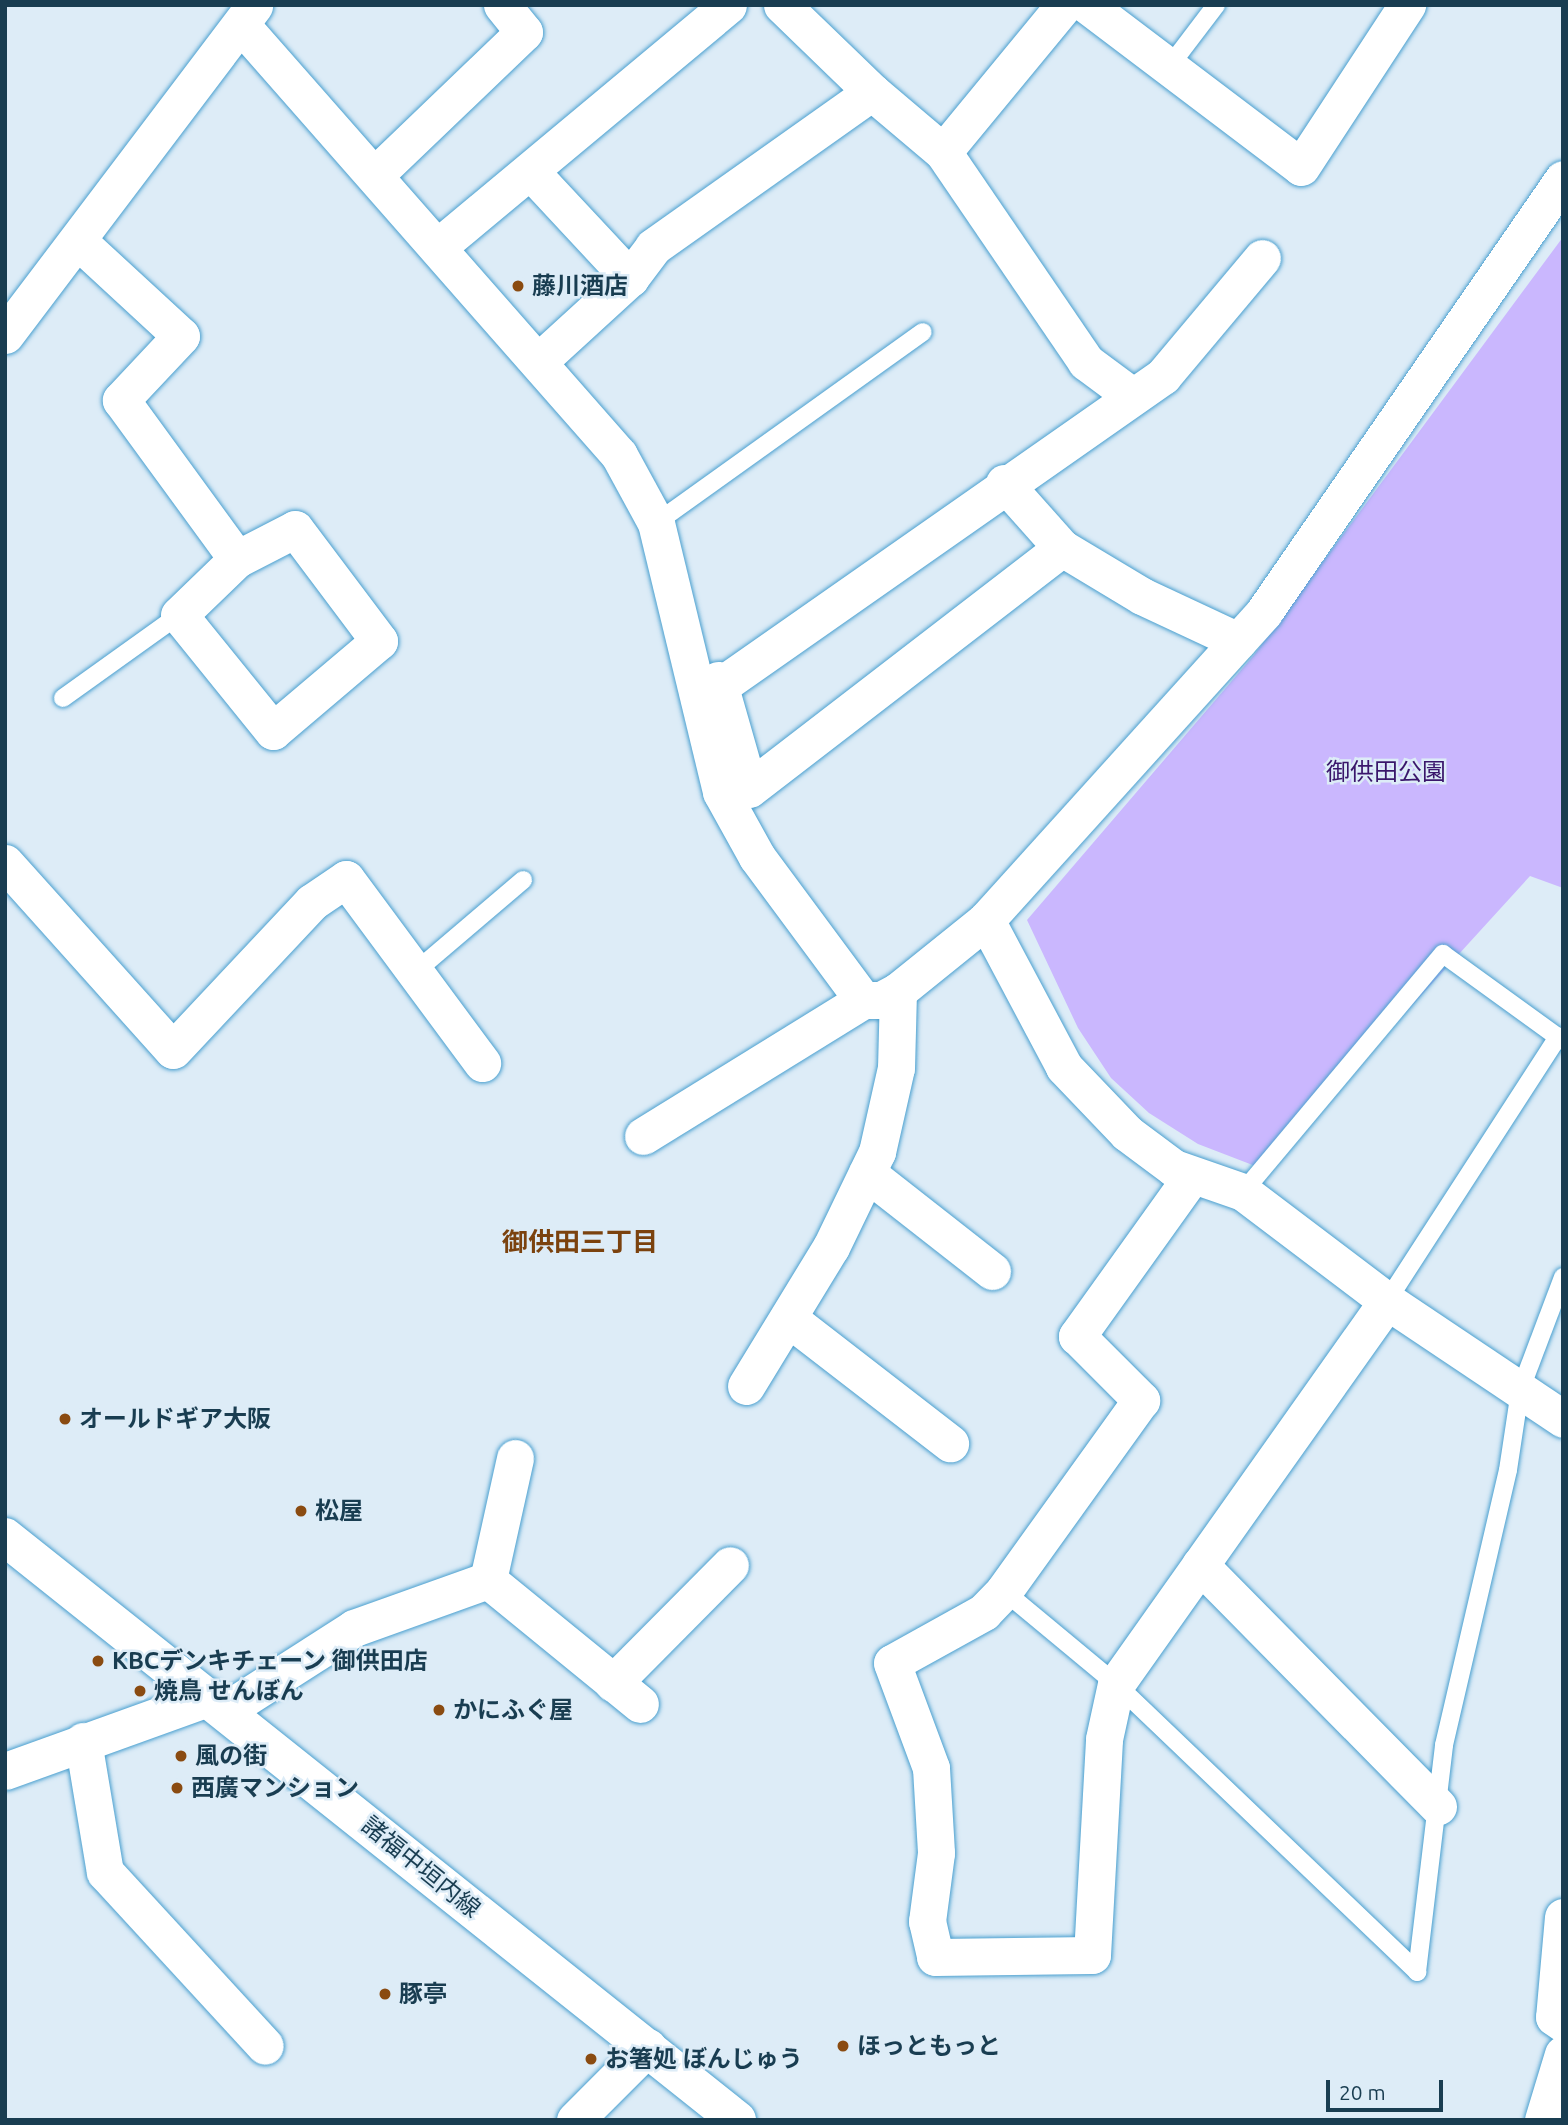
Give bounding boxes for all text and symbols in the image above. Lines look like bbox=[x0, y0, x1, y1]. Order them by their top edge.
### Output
place label: 藤川酒店 bbox=[532, 272, 628, 300]
marker: 藤川酒店 bbox=[510, 278, 526, 294]
park label: 御供田公園 bbox=[1326, 758, 1446, 786]
district label: 御供田三丁目 bbox=[502, 1226, 658, 1258]
place label: オールドギア大阪 bbox=[79, 1405, 271, 1433]
marker: オールドギア大阪 bbox=[57, 1411, 73, 1427]
place label: 松屋 bbox=[315, 1497, 363, 1525]
marker: 松屋 bbox=[293, 1503, 309, 1519]
place label: KBCデンキチェーン 御供田店 bbox=[112, 1647, 429, 1675]
marker: KBCデンキチェーン 御供田店 bbox=[90, 1653, 106, 1669]
place label: 焼鳥 せんぼん bbox=[154, 1677, 304, 1705]
marker: 焼鳥 せんぼん bbox=[132, 1683, 148, 1699]
place label: かにふぐ屋 bbox=[453, 1696, 573, 1724]
marker: かにふぐ屋 bbox=[431, 1702, 447, 1718]
place label: 風の街 bbox=[195, 1742, 267, 1770]
marker: 風の街 bbox=[173, 1748, 189, 1764]
place label: 西廣マンション bbox=[191, 1774, 359, 1802]
marker: 西廣マンション bbox=[169, 1780, 185, 1796]
street label: 諸福中垣内線 bbox=[356, 1810, 486, 1924]
place label: 豚亭 bbox=[399, 1980, 447, 2008]
marker: 豚亭 bbox=[377, 1986, 393, 2002]
place label: ほっともっと bbox=[857, 2032, 1001, 2060]
marker: ほっともっと bbox=[835, 2038, 851, 2054]
place label: お箸処 ぼんじゅう bbox=[605, 2045, 803, 2073]
marker: お箸処 ぼんじゅう bbox=[583, 2051, 599, 2067]
scale bar bbox=[1330, 2066, 1447, 2110]
text: 20 m bbox=[1339, 2080, 1386, 2104]

